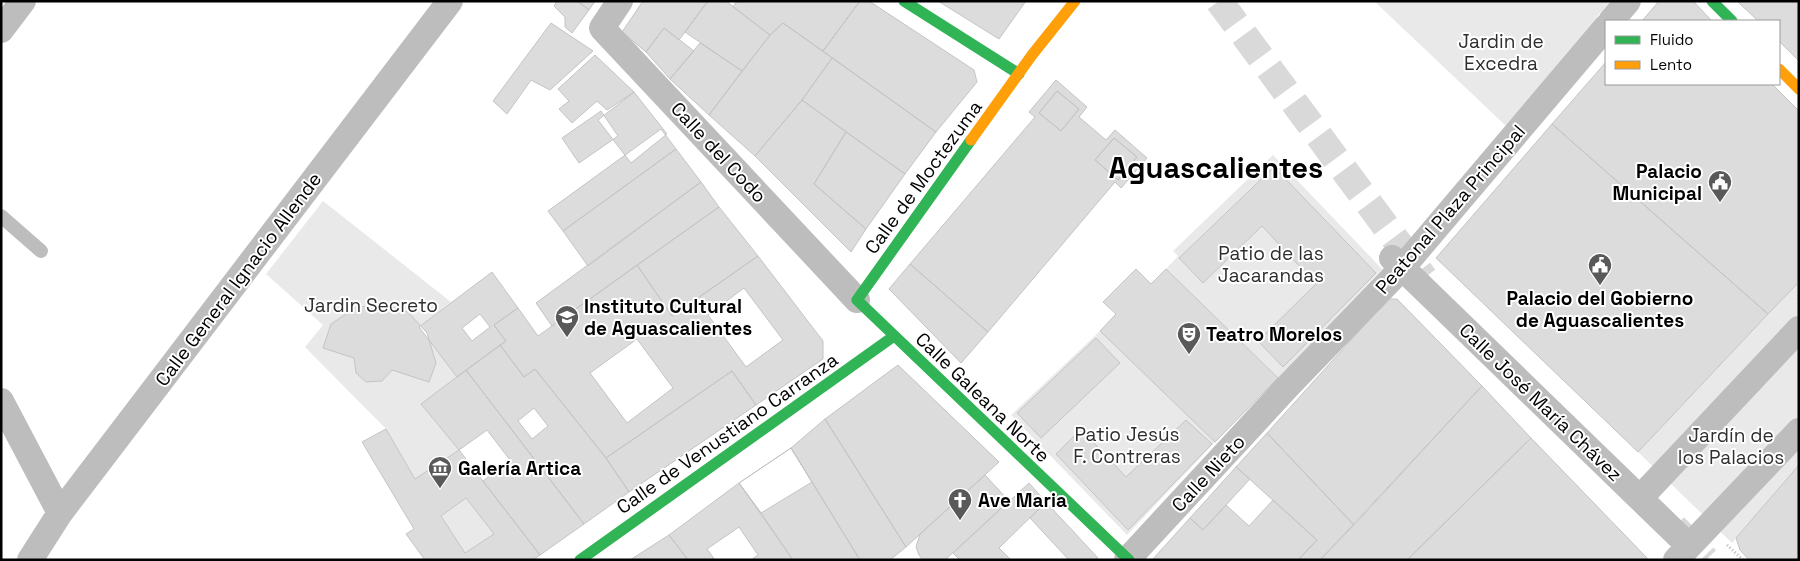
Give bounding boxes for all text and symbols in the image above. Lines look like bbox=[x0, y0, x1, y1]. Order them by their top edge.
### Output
legend bbox=[1605, 20, 1780, 85]
park label: Jardin de Excedra bbox=[1458, 29, 1544, 76]
text: Fluido bbox=[1650, 30, 1694, 49]
text: Lento bbox=[1650, 55, 1692, 74]
street label: Calle de Moctezuma bbox=[859, 95, 988, 259]
street label: Calle del Codo bbox=[665, 96, 772, 208]
street label: Peatonal Plaza Principal bbox=[1370, 120, 1531, 299]
district label: Aguascalientes bbox=[1109, 149, 1323, 186]
place label: Palacio Municipal bbox=[1612, 159, 1702, 206]
street label: Calle General Ignacio Allende bbox=[150, 167, 327, 391]
public building icon: Palacio Municipal bbox=[1707, 169, 1733, 203]
park label: Patio de las Jacarandas bbox=[1218, 241, 1324, 288]
public building icon: Palacio del Gobierno de Aguascalientes bbox=[1587, 252, 1613, 286]
place label: Palacio del Gobierno de Aguascalientes bbox=[1507, 286, 1693, 333]
park label: Jardin Secreto bbox=[304, 293, 438, 318]
place label: Instituto Cultural de Aguascalientes bbox=[584, 294, 752, 341]
school or university icon: Instituto Cultural de Aguascalientes bbox=[554, 304, 580, 338]
street label: Calle José María Chávez bbox=[1454, 318, 1627, 487]
theatre icon: Teatro Morelos bbox=[1176, 321, 1202, 355]
place label: Teatro Morelos bbox=[1206, 322, 1342, 347]
street label: Calle Galeana Norte bbox=[910, 327, 1055, 468]
street label: Calle de Venustiano Carranza bbox=[612, 347, 843, 520]
park label: Patio Jesús F. Contreras bbox=[1073, 422, 1181, 469]
park label: Jardín de los Palacios bbox=[1678, 423, 1784, 470]
street label: Calle Nieto bbox=[1166, 429, 1251, 517]
museum icon: Galería Artica bbox=[427, 455, 453, 489]
place label: Galería Artica bbox=[458, 456, 581, 481]
church icon: Ave Maria bbox=[947, 487, 973, 521]
place label: Ave Maria bbox=[978, 488, 1067, 513]

